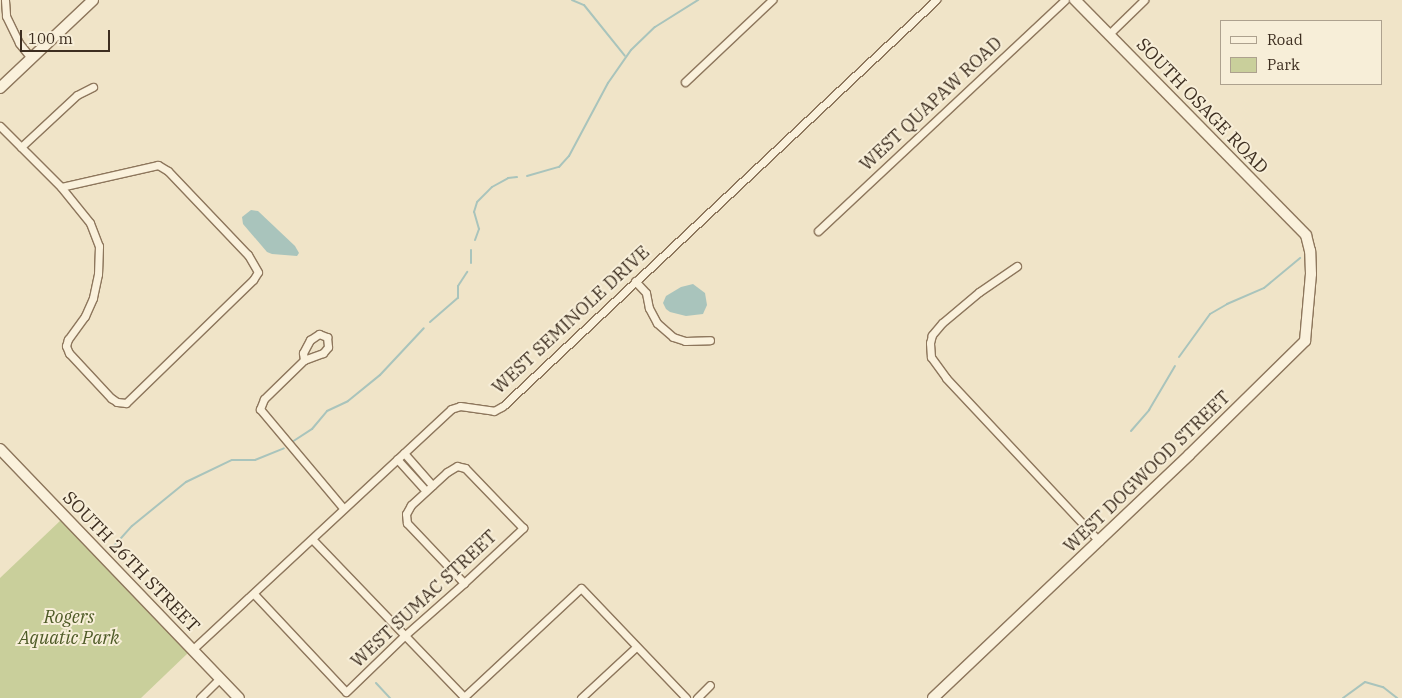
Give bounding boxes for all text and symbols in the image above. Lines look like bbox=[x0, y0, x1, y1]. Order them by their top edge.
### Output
scale bar bbox=[22, 20, 112, 52]
legend bbox=[1220, 20, 1382, 85]
text: 100 m bbox=[28, 29, 73, 48]
text: Road bbox=[1267, 30, 1303, 49]
street label: WEST QUAPAW ROAD bbox=[855, 33, 1007, 175]
street label: SOUTH OSAGE ROAD bbox=[1132, 34, 1272, 178]
text: Park bbox=[1267, 55, 1300, 74]
street label: WEST SEMINOLE DRIVE bbox=[488, 241, 654, 399]
street label: WEST DOGWOOD STREET bbox=[1059, 387, 1235, 557]
street label: SOUTH 26TH STREET bbox=[58, 487, 204, 637]
street label: WEST SUMAC STREET bbox=[347, 526, 501, 672]
park label: Rogers Aquatic Park bbox=[18, 607, 120, 650]

